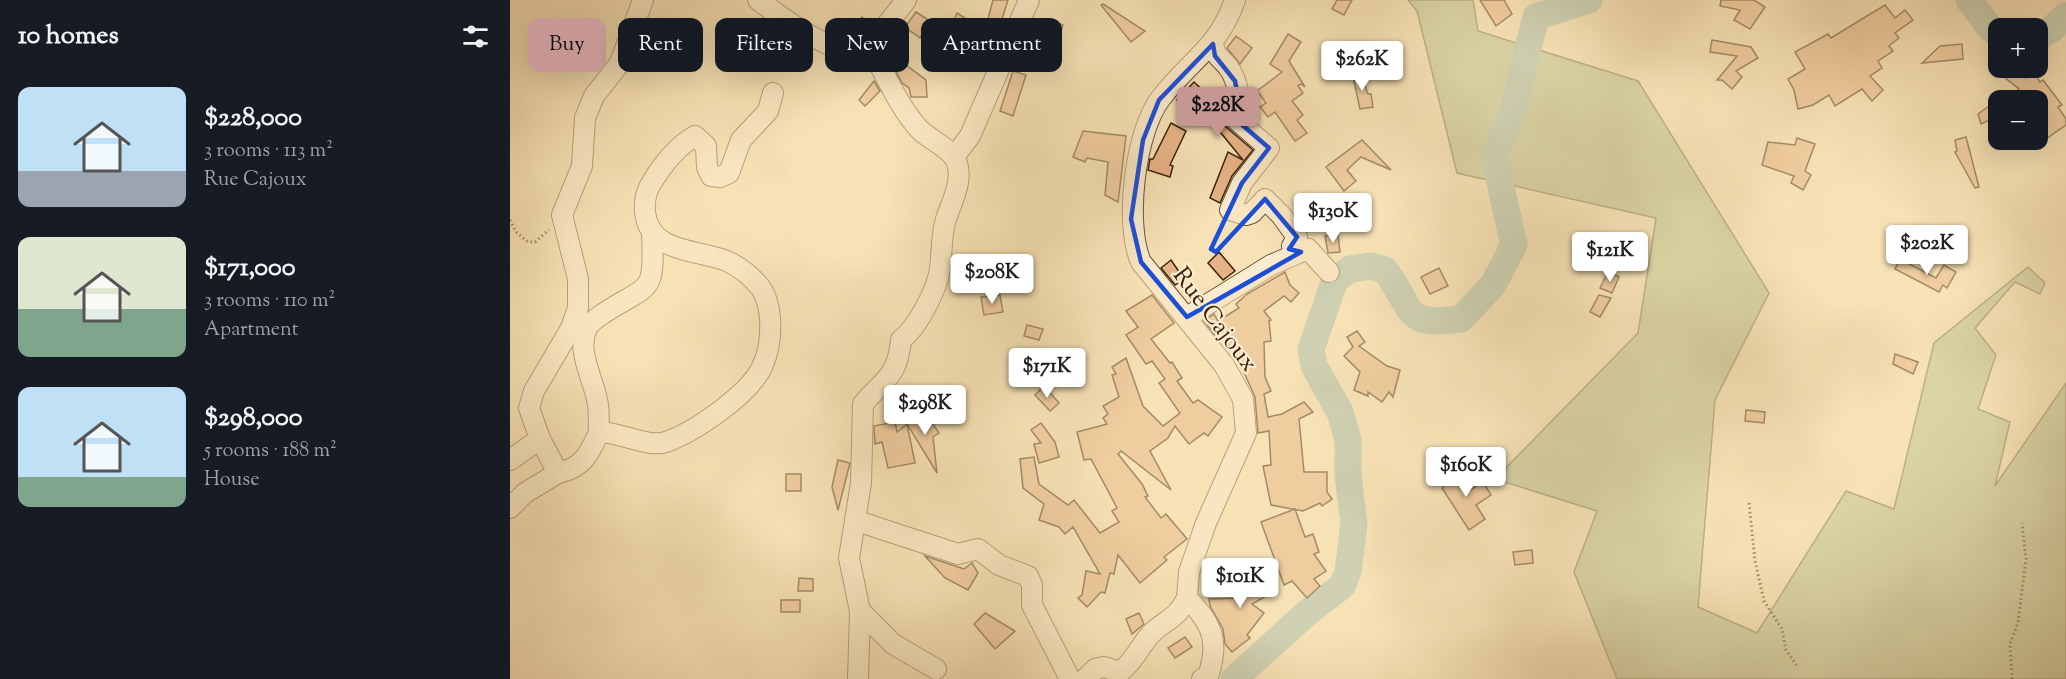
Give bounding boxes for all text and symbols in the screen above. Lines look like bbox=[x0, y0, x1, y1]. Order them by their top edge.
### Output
text: 10 homes bbox=[18, 18, 119, 55]
chip: Buy bbox=[528, 18, 606, 72]
chip: Rent bbox=[618, 18, 703, 72]
chip: Filters bbox=[715, 18, 813, 72]
chip: New bbox=[825, 18, 909, 72]
chip: Apartment bbox=[921, 18, 1062, 72]
map controls bbox=[1988, 18, 2048, 150]
button: + bbox=[1988, 18, 2048, 78]
icon: filters bbox=[459, 20, 492, 53]
pin: $262K bbox=[1320, 41, 1404, 92]
text: $262K bbox=[1335, 46, 1389, 75]
pin: $228K bbox=[1176, 87, 1260, 138]
button: − bbox=[1988, 90, 2048, 150]
text: $228K bbox=[1191, 92, 1245, 121]
text: $228,000 bbox=[204, 100, 302, 137]
icon: home bbox=[66, 111, 138, 183]
text: 3 rooms · 113 m² bbox=[204, 137, 333, 166]
text: Rue Cajoux bbox=[204, 166, 307, 195]
pin: $130K bbox=[1291, 193, 1375, 244]
text: $130K bbox=[1308, 198, 1358, 227]
pin: $202K bbox=[1885, 225, 1969, 276]
text: $202K bbox=[1900, 230, 1954, 259]
pin: $121K bbox=[1568, 232, 1652, 283]
text: $121K bbox=[1586, 237, 1634, 266]
text: $171,000 bbox=[204, 250, 296, 287]
pin: $208K bbox=[950, 254, 1034, 305]
text: $208K bbox=[964, 259, 1020, 288]
icon: home bbox=[66, 261, 138, 333]
street label: Rue Cajoux bbox=[1164, 261, 1265, 380]
text: 3 rooms · 110 m² bbox=[204, 287, 335, 316]
text: Apartment bbox=[204, 316, 299, 345]
pin: $171K bbox=[1005, 348, 1089, 399]
text: $171K bbox=[1023, 353, 1071, 382]
pin: $298K bbox=[883, 385, 967, 436]
text: $298K bbox=[898, 390, 952, 419]
text: $298,000 bbox=[204, 400, 302, 437]
icon: home bbox=[66, 411, 138, 483]
text: 5 rooms · 188 m² bbox=[204, 437, 337, 466]
pin: $160K bbox=[1424, 447, 1508, 498]
text: $160K bbox=[1440, 452, 1492, 481]
text: House bbox=[204, 466, 259, 495]
pin: $101K bbox=[1198, 558, 1282, 609]
text: $101K bbox=[1216, 563, 1264, 592]

